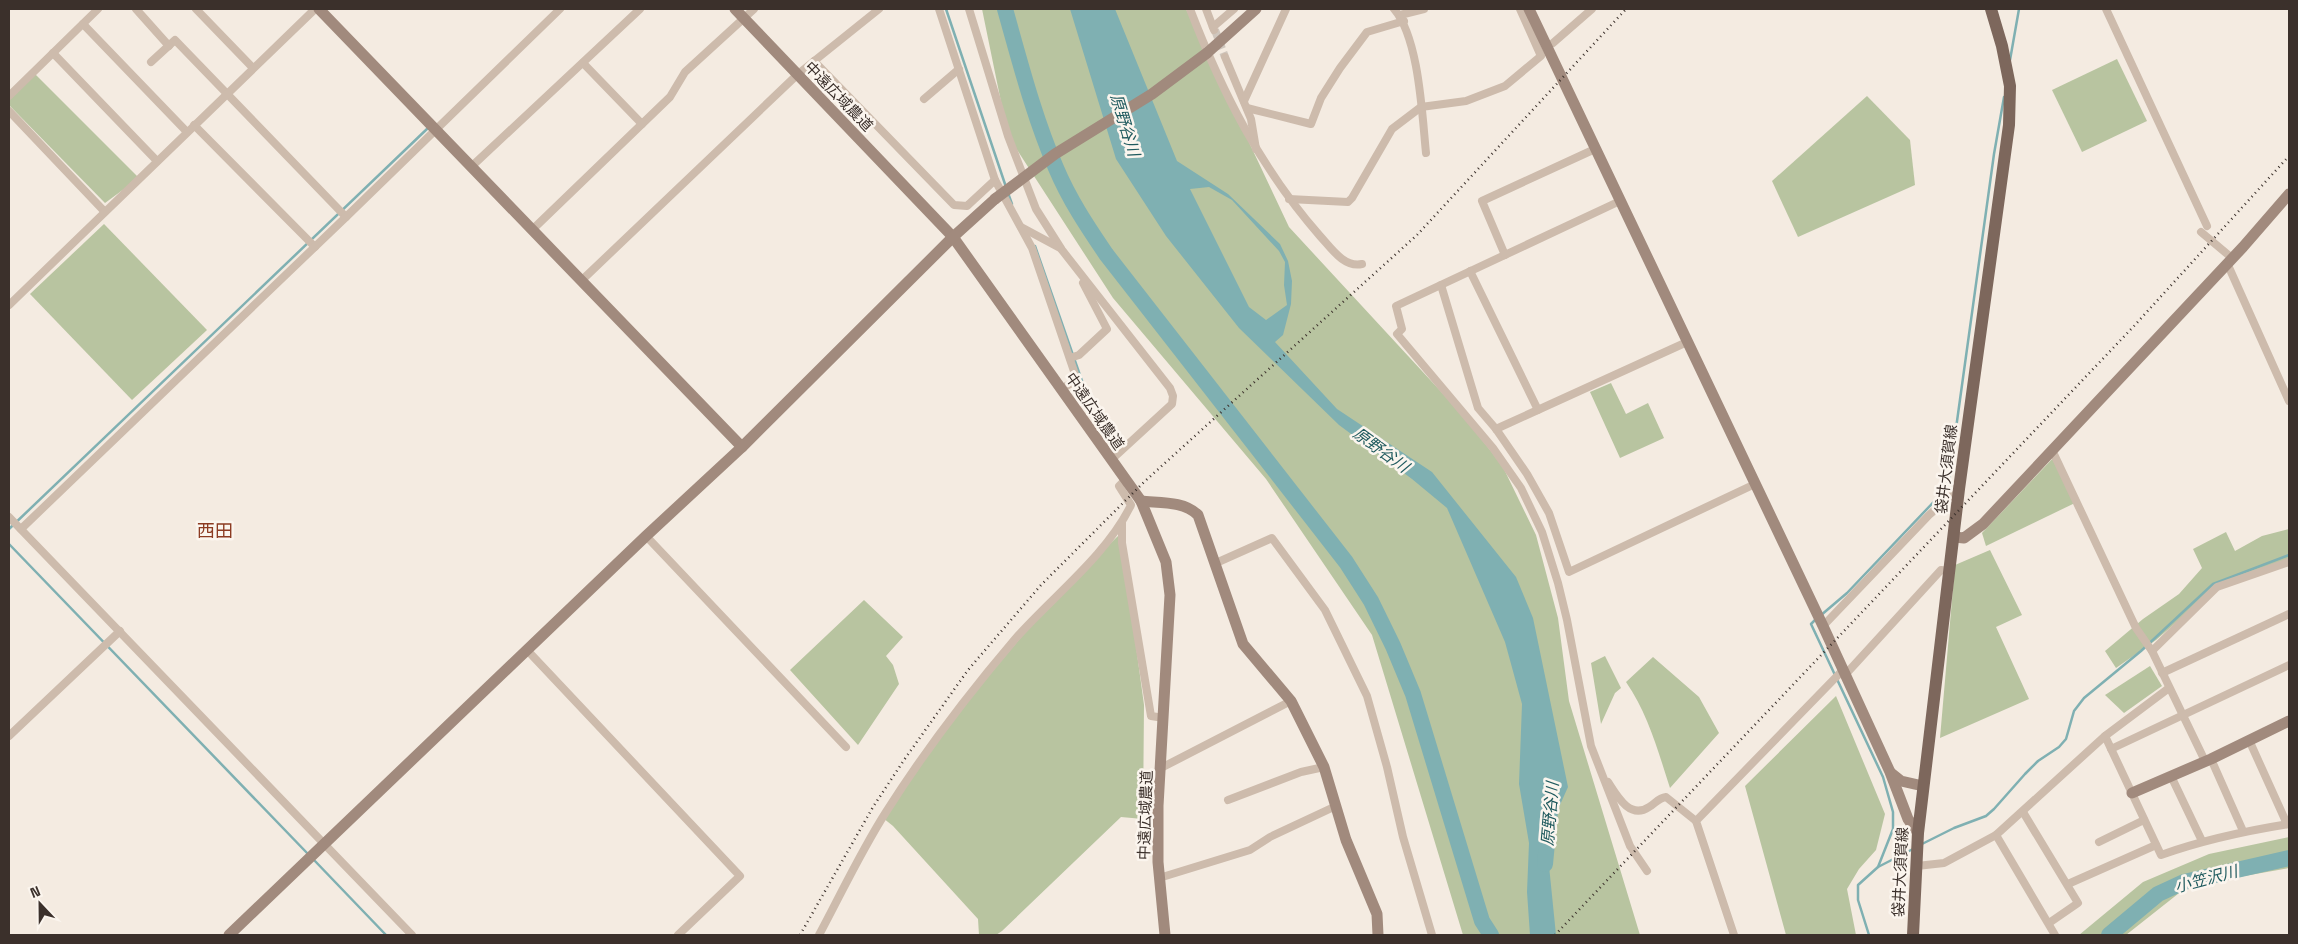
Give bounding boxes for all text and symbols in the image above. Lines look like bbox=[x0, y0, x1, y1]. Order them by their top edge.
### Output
street label: 中遠広域農道 bbox=[801, 57, 877, 135]
water label: 原野谷川 bbox=[1106, 91, 1145, 161]
street label: 中遠広域農道 bbox=[1061, 369, 1129, 453]
water label: 原野谷川 bbox=[1349, 423, 1415, 478]
street label: 袋井大須賀線 bbox=[1931, 423, 1961, 515]
district label: 西田 bbox=[197, 519, 233, 542]
street label: 中遠広域農道 bbox=[1134, 770, 1156, 860]
water label: 原野谷川 bbox=[1537, 779, 1563, 847]
street label: 袋井大須賀線 bbox=[1888, 827, 1912, 917]
water label: 小笠沢川 bbox=[2172, 860, 2242, 897]
north arrow bbox=[15, 879, 65, 929]
text: N bbox=[27, 882, 43, 902]

